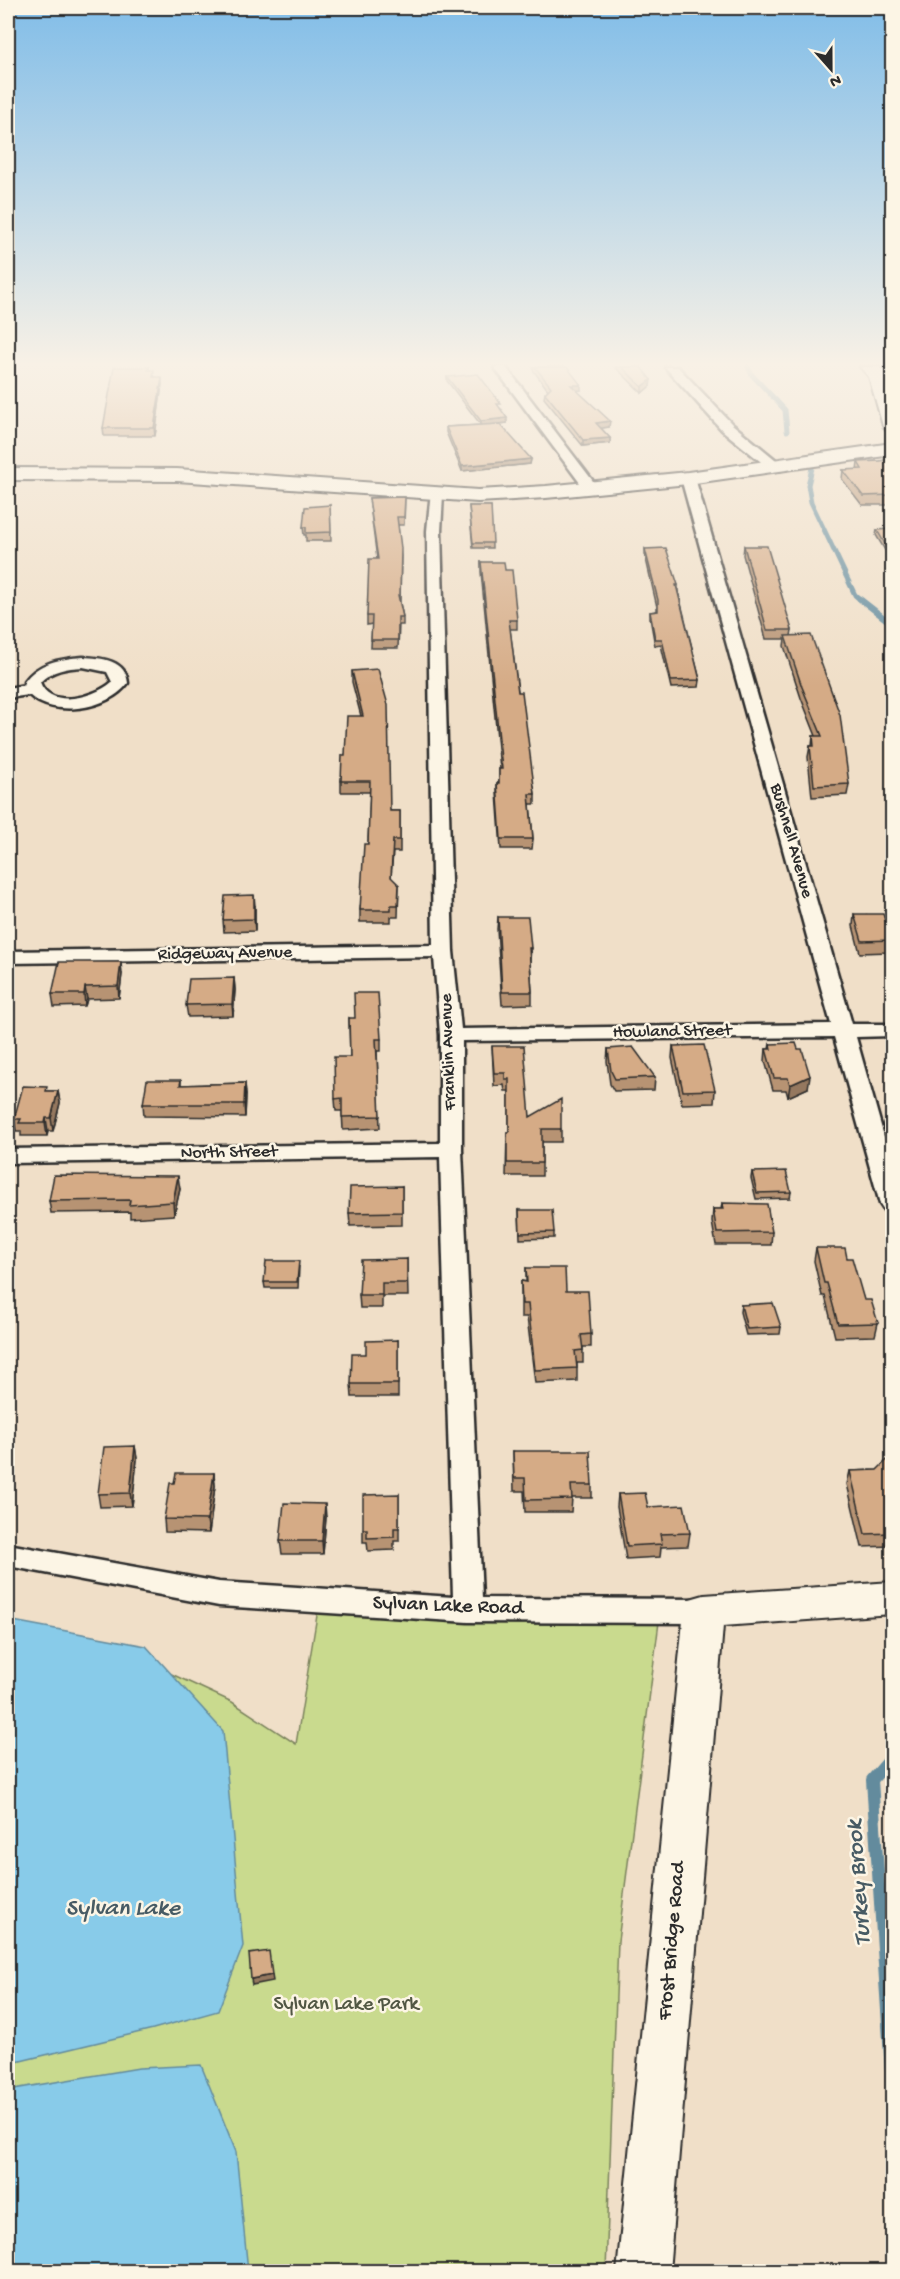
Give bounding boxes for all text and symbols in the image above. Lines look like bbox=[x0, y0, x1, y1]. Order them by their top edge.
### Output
north arrow bbox=[801, 39, 861, 99]
text: N bbox=[826, 69, 843, 91]
street label: Bushnell Avenue bbox=[764, 780, 818, 901]
street label: Ridgeway Avenue bbox=[158, 942, 293, 966]
street label: Franklin Avenue bbox=[436, 992, 462, 1112]
street label: Howland Street bbox=[612, 1020, 733, 1044]
street label: North Street bbox=[180, 1142, 279, 1164]
street label: Sylvan Lake Road bbox=[372, 1592, 526, 1622]
water label: Turkey Brook bbox=[841, 1817, 879, 1947]
street label: Frost Bridge Road bbox=[654, 1859, 693, 2022]
water label: Sylvan Lake bbox=[66, 1895, 182, 1924]
park label: Sylvan Lake Park bbox=[273, 1993, 421, 2018]

